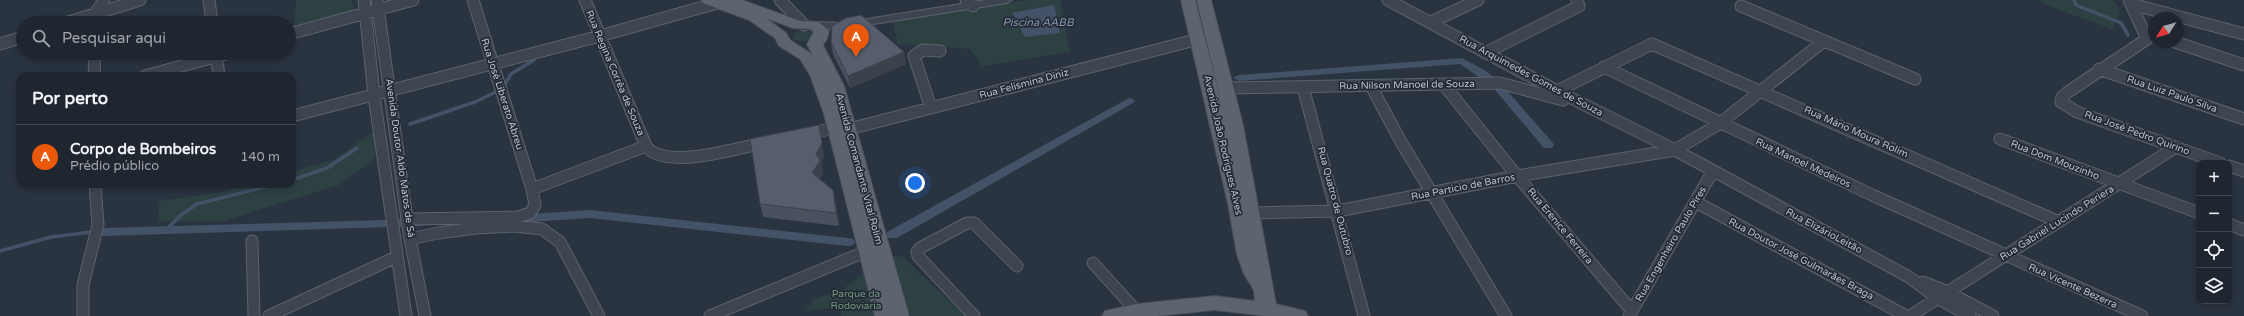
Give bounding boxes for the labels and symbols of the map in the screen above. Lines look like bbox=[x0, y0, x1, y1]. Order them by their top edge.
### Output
street label: Rua Regina Corrêa de Souza bbox=[583, 8, 647, 138]
north arrow bbox=[2148, 12, 2184, 48]
water label: Piscina AABB bbox=[1002, 16, 1075, 29]
pin: A bbox=[843, 24, 869, 57]
street label: Rua Arquimedes Gomes de Souza bbox=[1457, 33, 1605, 119]
street label: Rua José Liberato Abreu bbox=[478, 37, 526, 151]
street label: Rua Felismina Diniz bbox=[978, 66, 1070, 102]
street label: Rua Luiz Paulo Silva bbox=[2125, 73, 2219, 115]
street label: Avenida João Rodrigues Alves bbox=[1201, 74, 1245, 216]
street label: Avenida Doutor Aldo Matos de Sá bbox=[383, 78, 417, 238]
street label: Rua Nilson Manoel de Souza bbox=[1339, 78, 1475, 92]
street label: Avenida Comandante Vital Rolim bbox=[833, 92, 885, 246]
street label: Rua Mário Moura Rolim bbox=[1802, 104, 1910, 160]
street label: Rua José Pedro Quirino bbox=[2083, 108, 2191, 158]
street label: Rua Manoel Medeiros bbox=[1753, 136, 1853, 190]
street label: Rua Dom Mouzinho bbox=[2009, 138, 2101, 182]
street label: Rua Quatro de Outubro bbox=[1315, 145, 1355, 257]
street label: Rua Particio de Barros bbox=[1410, 171, 1516, 203]
your location bbox=[905, 173, 925, 193]
street label: Rua Gabriel Lucindo Periera bbox=[1998, 183, 2116, 263]
street label: Rua Engenheiro Paulo Pires bbox=[1633, 184, 1709, 304]
street label: Rua Erenice Ferreira bbox=[1525, 185, 1595, 267]
street label: Rua ElizárioLeitão bbox=[1784, 206, 1864, 256]
street label: Rua Doutor José Gulmarães Braga bbox=[1726, 216, 1876, 302]
street label: Rua Vicente Bezerra bbox=[2027, 261, 2119, 311]
park label: Parque da Rodoviaria bbox=[831, 288, 881, 312]

